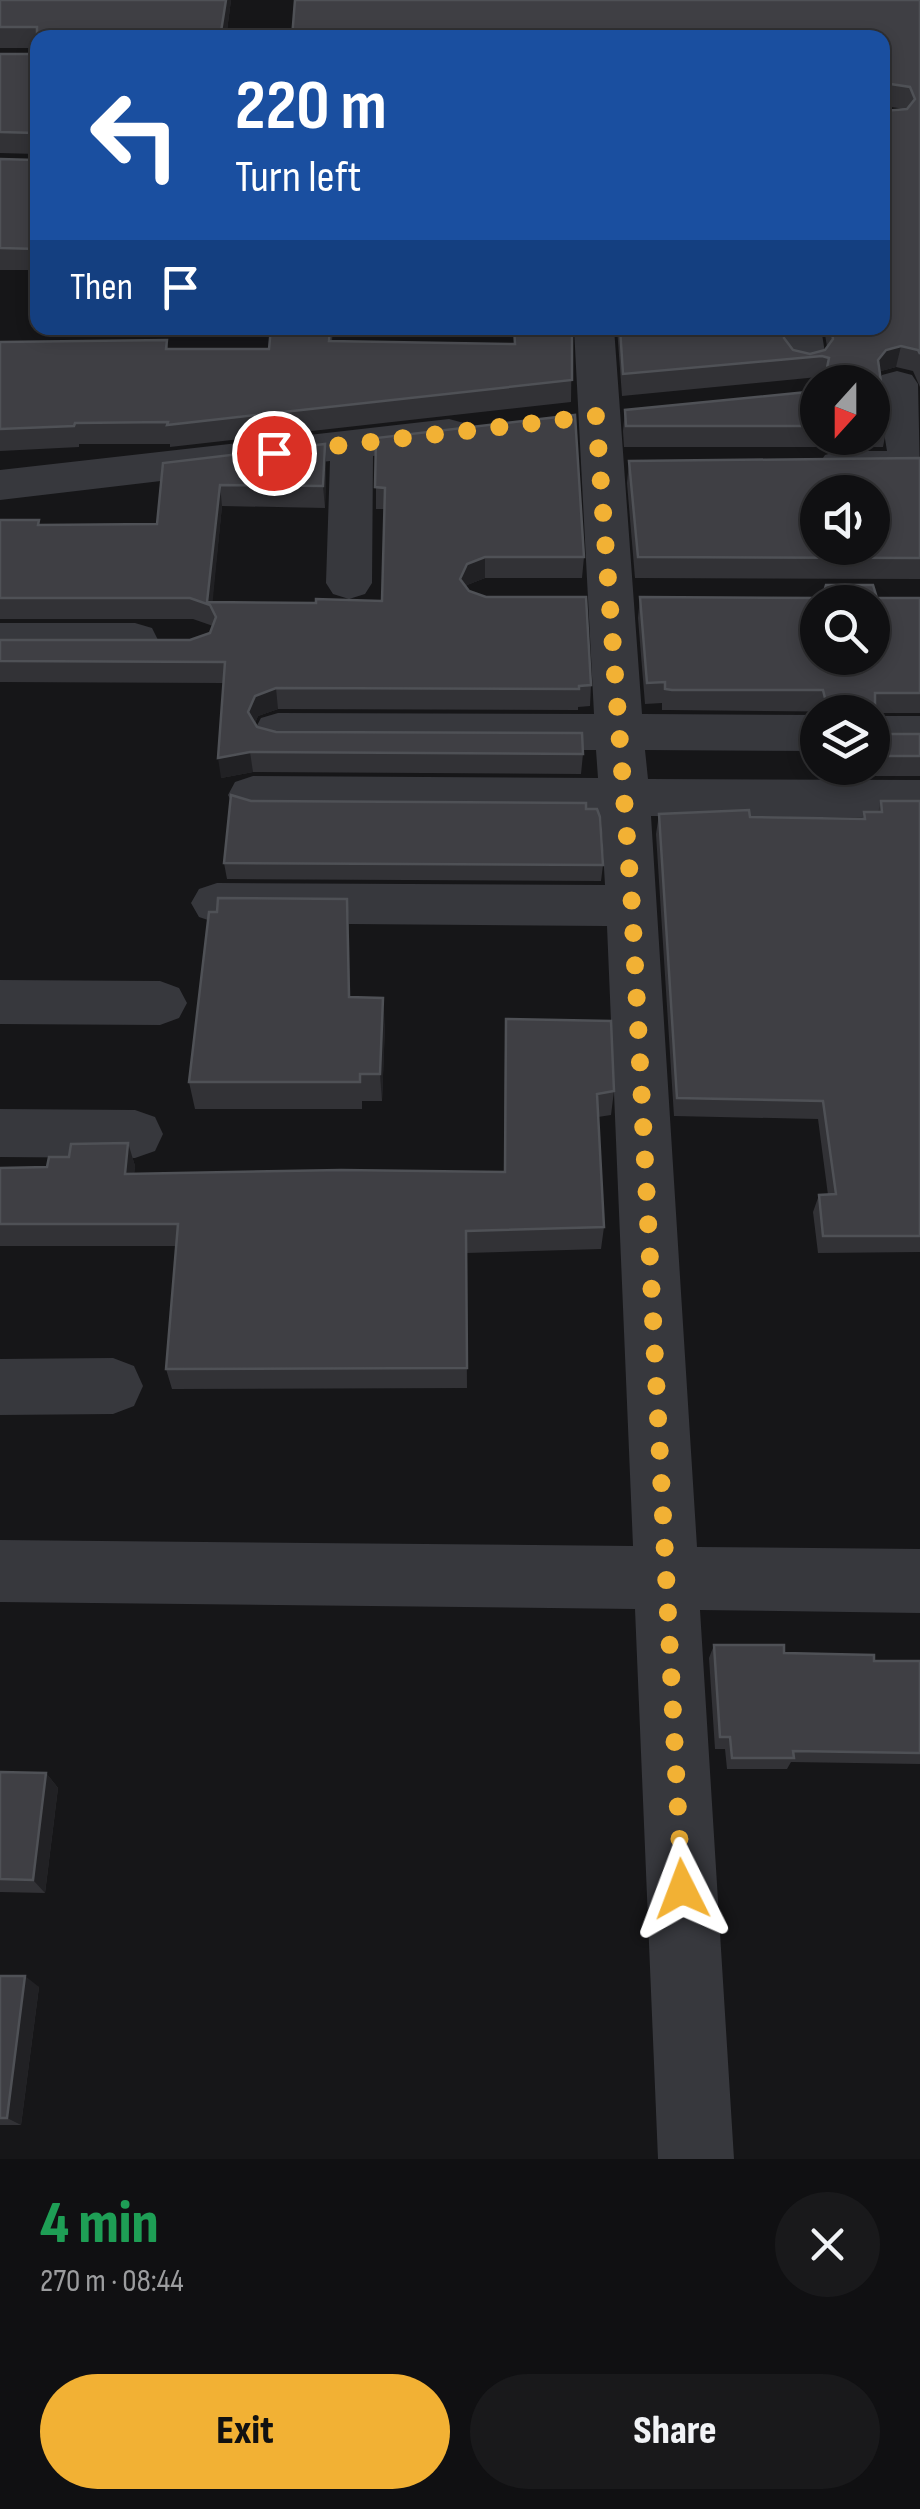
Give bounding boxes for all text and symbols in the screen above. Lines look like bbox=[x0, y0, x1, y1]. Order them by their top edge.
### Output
text: 220 m bbox=[235, 65, 387, 149]
icon: left bbox=[70, 70, 200, 200]
text: Turn left bbox=[235, 150, 361, 205]
icon: arrive bbox=[153, 260, 208, 315]
text: Then bbox=[70, 265, 133, 310]
north arrow bbox=[800, 365, 890, 455]
map controls bbox=[800, 365, 890, 785]
pin bbox=[232, 411, 317, 496]
icon: arrive bbox=[247, 426, 302, 481]
button: sound bbox=[800, 475, 890, 565]
button: search bbox=[800, 585, 890, 675]
button: layers bbox=[800, 695, 890, 785]
position arrow bbox=[630, 1837, 734, 1941]
text: 4 min bbox=[40, 2188, 159, 2260]
button: close bbox=[775, 2192, 880, 2297]
text: 270 m · 08:44 bbox=[40, 2262, 184, 2301]
button: Exit bbox=[40, 2374, 450, 2489]
button: Share bbox=[470, 2374, 880, 2489]

